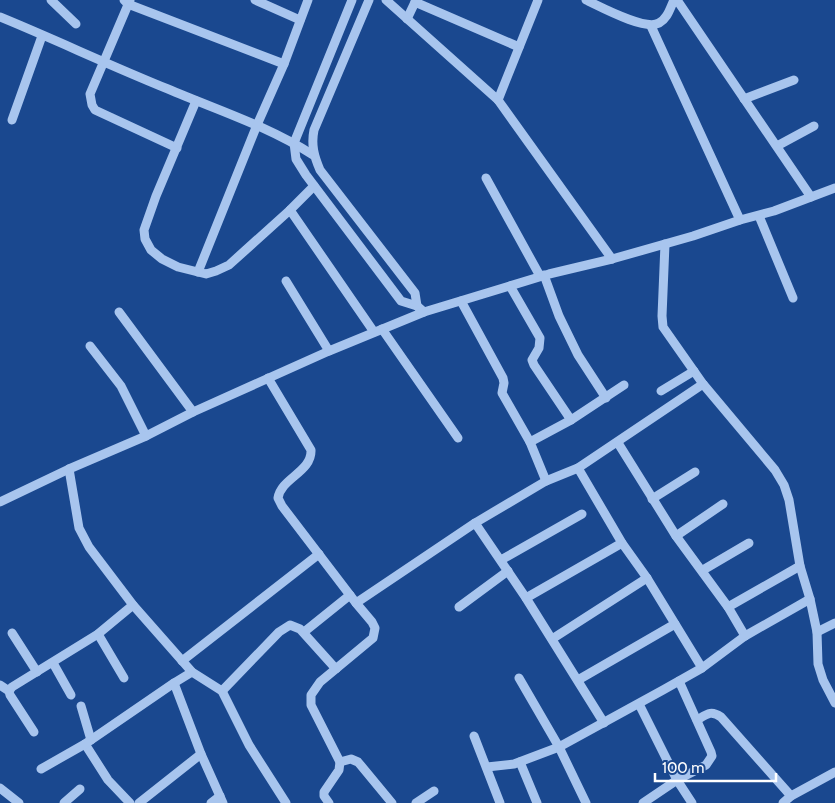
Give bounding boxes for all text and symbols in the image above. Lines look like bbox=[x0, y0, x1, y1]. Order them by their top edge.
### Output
scale bar bbox=[655, 750, 776, 782]
text: 100 m bbox=[662, 759, 704, 777]

